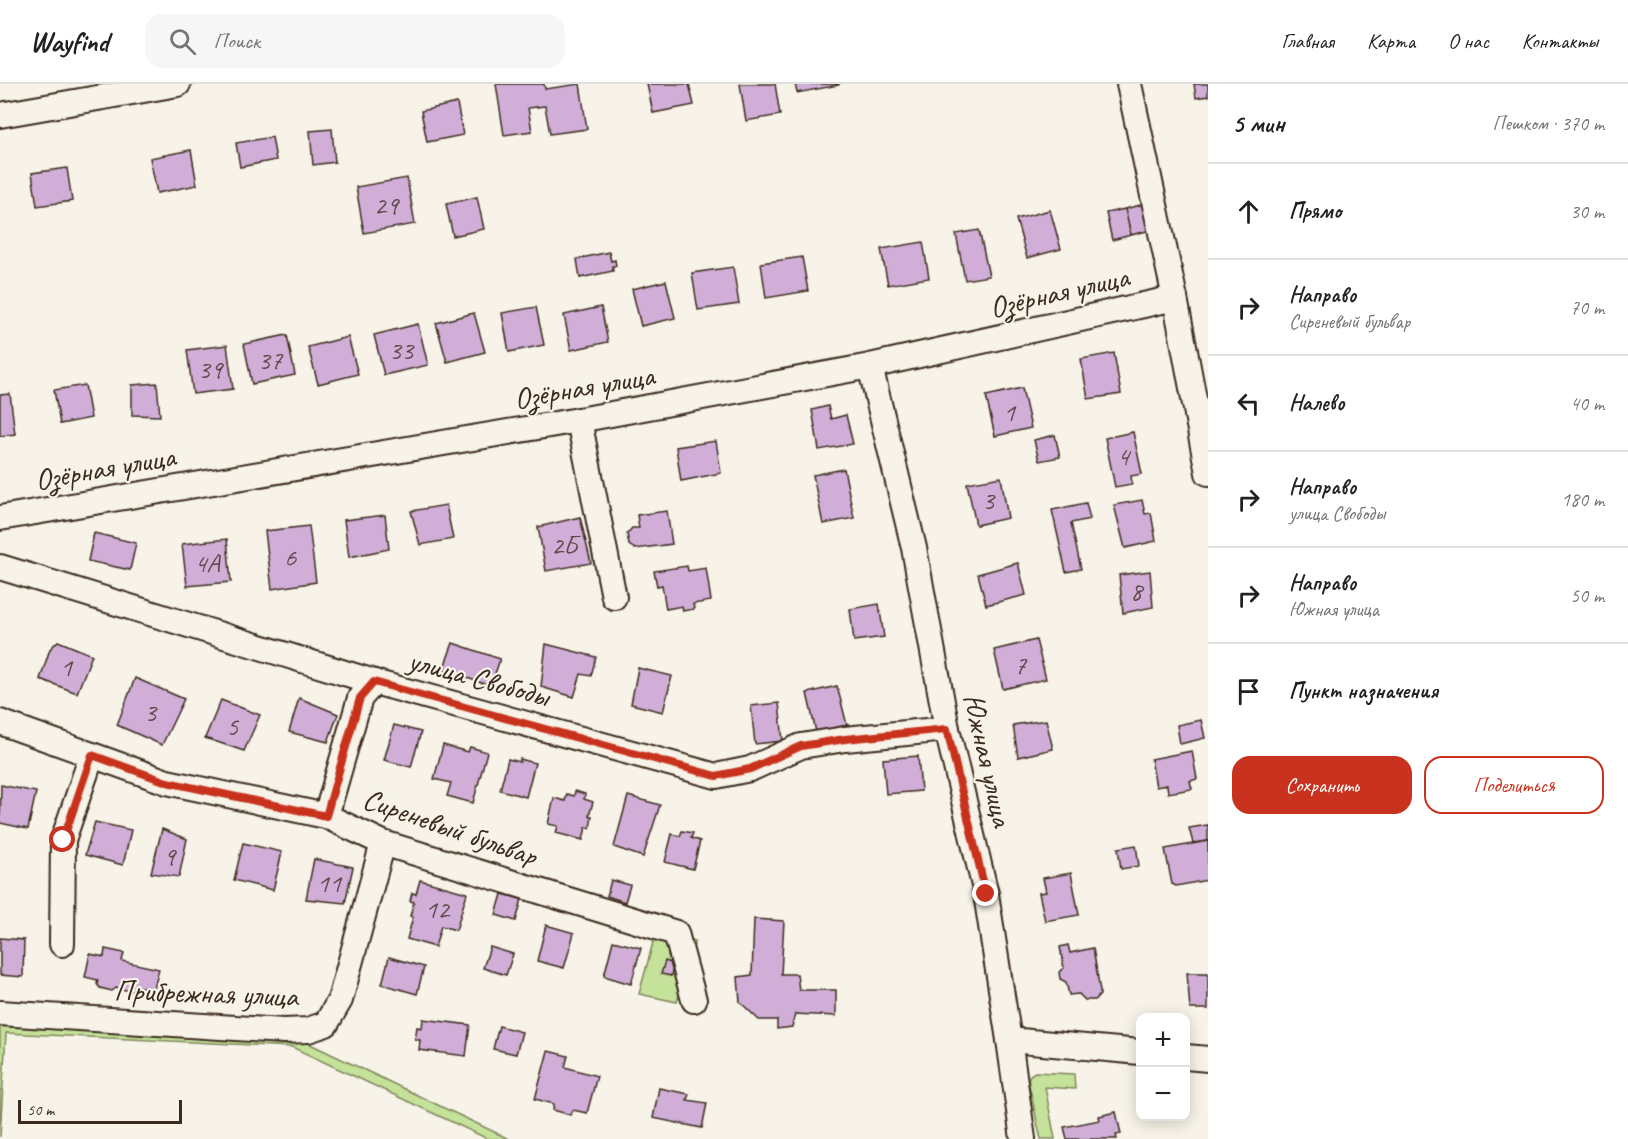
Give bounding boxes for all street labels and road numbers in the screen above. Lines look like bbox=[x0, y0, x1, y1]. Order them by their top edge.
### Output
street label: Озёрная улица bbox=[986, 257, 1134, 326]
street label: Озёрная улица bbox=[511, 356, 659, 418]
street label: Озёрная улица bbox=[32, 437, 180, 499]
street label: улица Свободы bbox=[402, 640, 556, 716]
street label: Южная улица bbox=[954, 690, 1022, 832]
street label: Сиреневый бульвар bbox=[358, 779, 544, 875]
street label: Прибрежная улица bbox=[113, 971, 301, 1015]

